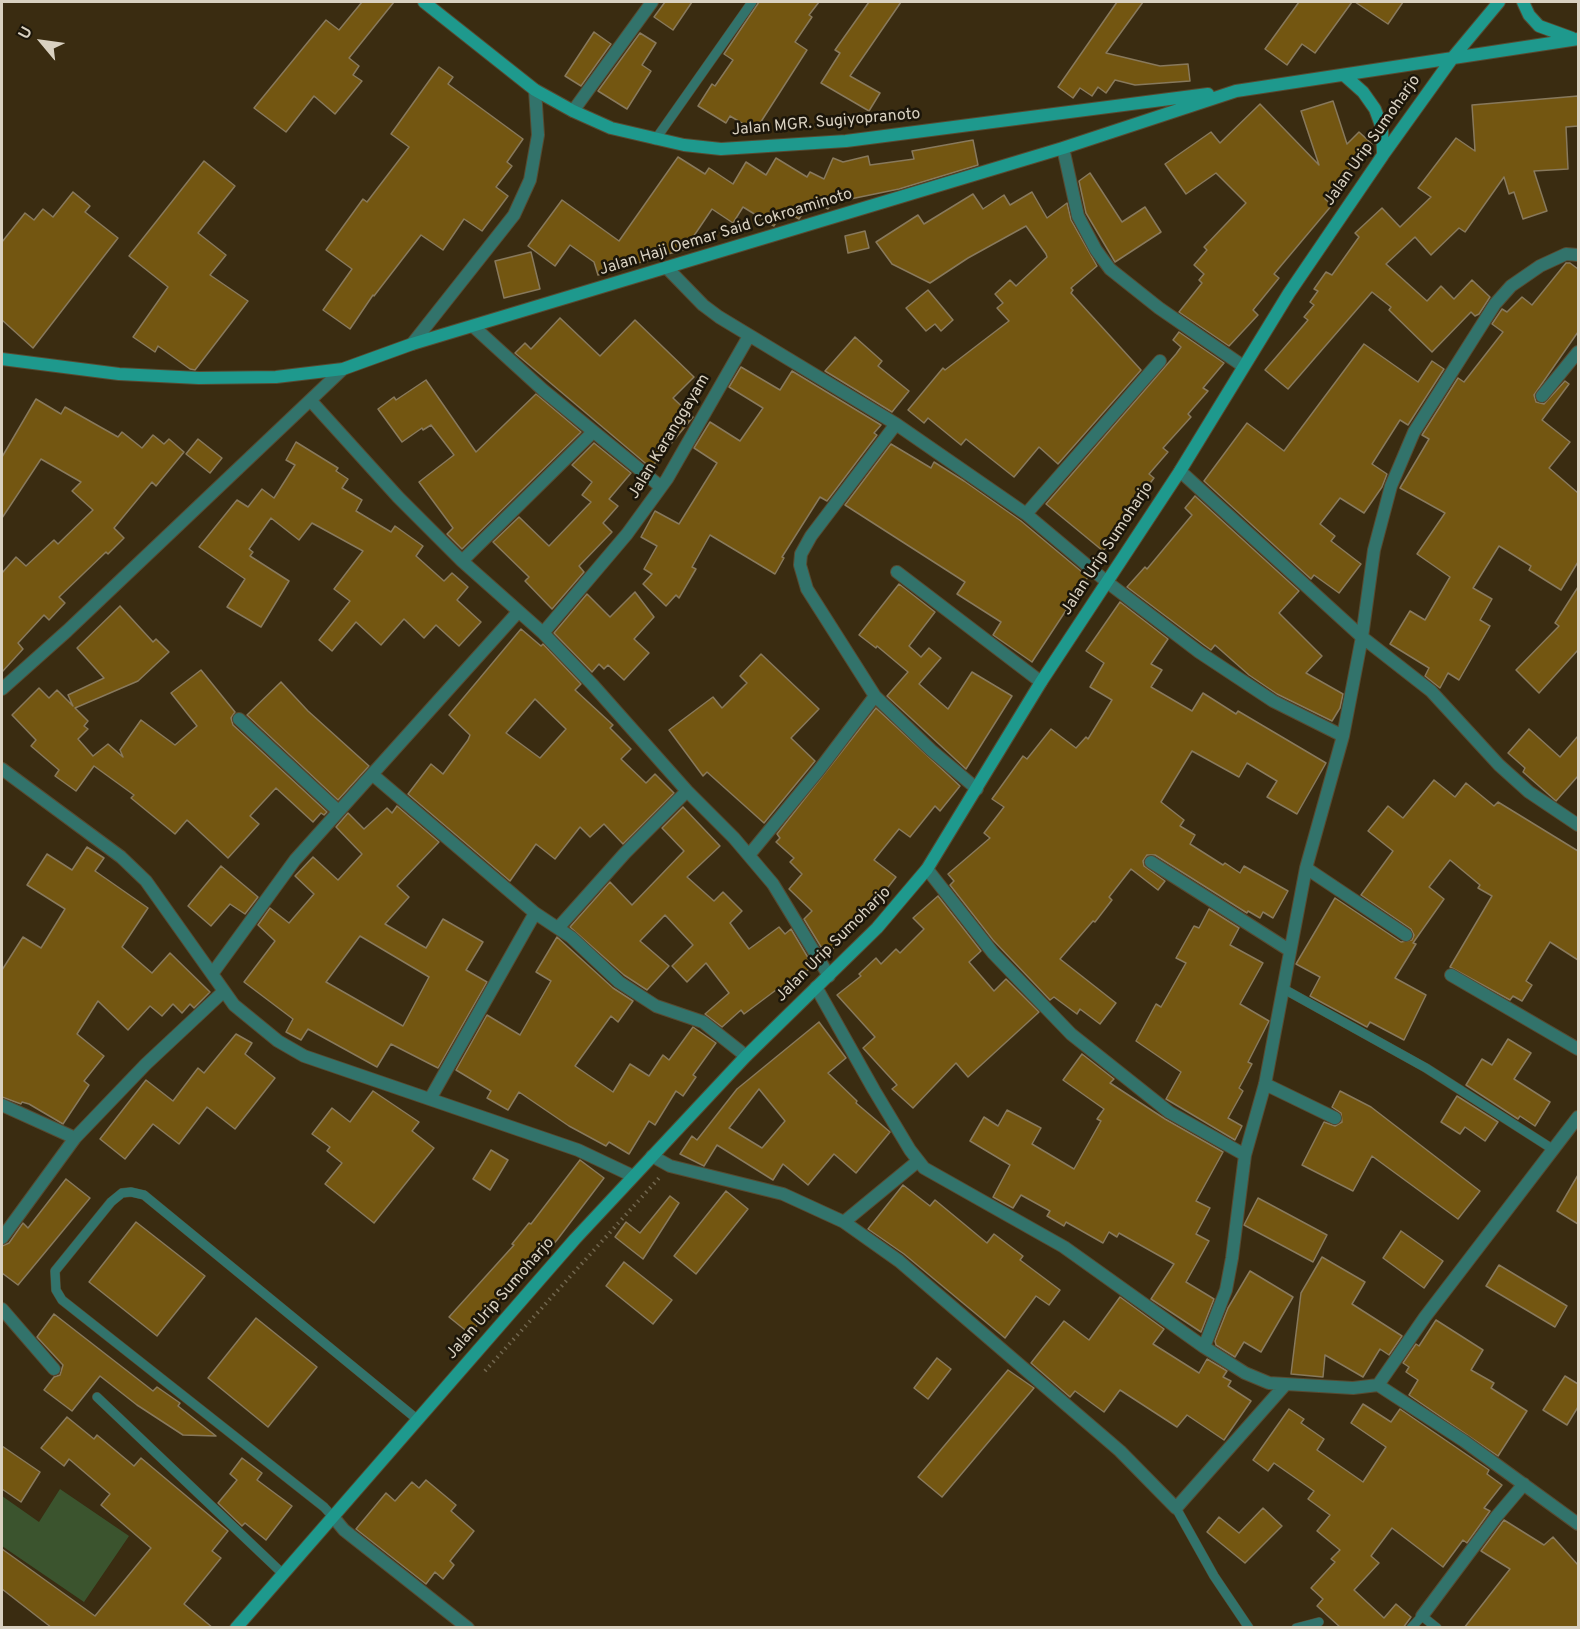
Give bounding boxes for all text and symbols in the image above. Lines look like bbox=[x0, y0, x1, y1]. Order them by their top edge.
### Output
north arrow bbox=[12, 12, 72, 72]
text: U bbox=[15, 23, 38, 43]
street label: Jalan Urip Sumoharjo bbox=[1321, 72, 1425, 210]
street label: Jalan MGR. Sugiyopranoto bbox=[731, 105, 921, 141]
street label: Jalan Haji Oemar Said Cokroaminoto bbox=[597, 185, 855, 281]
street label: Jalan Karanggayam bbox=[625, 371, 715, 503]
street label: Jalan Urip Sumoharjo bbox=[1058, 479, 1158, 619]
street label: Jalan Urip Sumoharjo bbox=[772, 883, 896, 1007]
street label: Jalan Urip Sumoharjo bbox=[443, 1234, 559, 1364]

